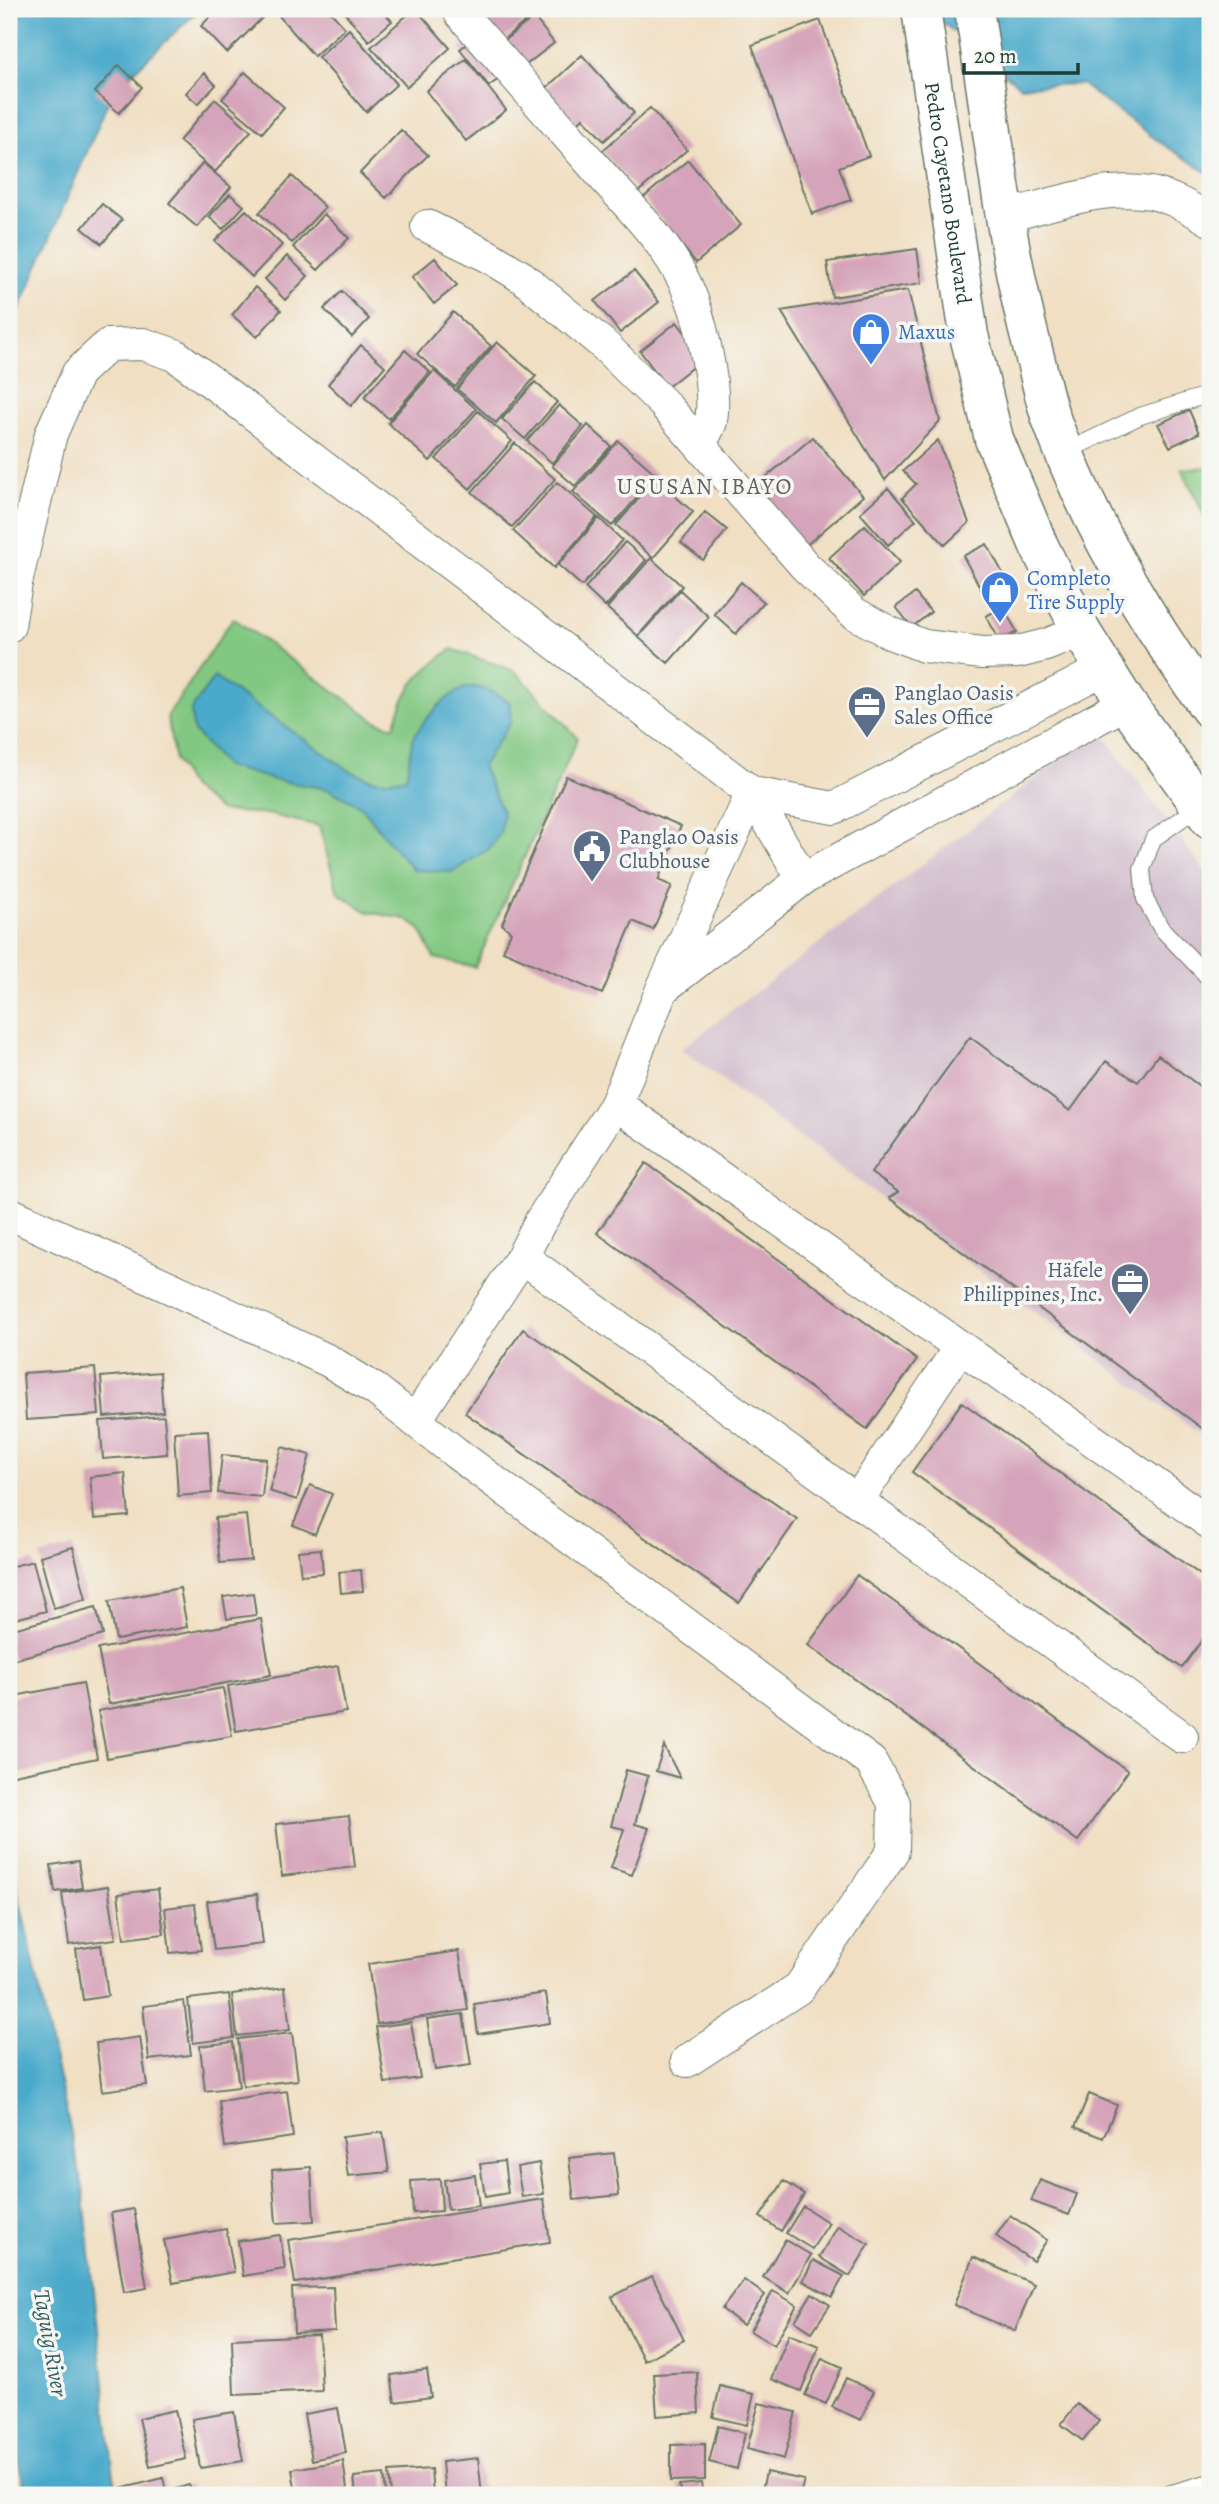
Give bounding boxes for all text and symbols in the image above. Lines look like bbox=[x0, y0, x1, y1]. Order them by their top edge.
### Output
scale bar bbox=[964, 32, 1077, 76]
text: 20 m bbox=[974, 42, 1017, 70]
street label: Pedro Cayetano Boulevard bbox=[918, 80, 978, 307]
shop icon: Maxus bbox=[850, 311, 892, 366]
place label: Maxus bbox=[898, 318, 955, 346]
district label: USUSAN IBAYO bbox=[617, 471, 793, 502]
place label: Completo Tire Supply bbox=[1027, 564, 1125, 616]
shop icon: Completo Tire Supply bbox=[979, 569, 1021, 624]
place label: Panglao Oasis Sales Office bbox=[894, 679, 1014, 731]
office icon: Panglao Oasis Sales Office bbox=[846, 684, 888, 739]
place label: Panglao Oasis Clubhouse bbox=[619, 823, 739, 875]
public building icon: Panglao Oasis Clubhouse bbox=[571, 828, 613, 883]
place label: Häfele Philippines, Inc. bbox=[963, 1256, 1103, 1308]
office icon: Häfele Philippines, Inc. bbox=[1109, 1261, 1151, 1316]
water label: Taguig River bbox=[26, 2287, 75, 2400]

